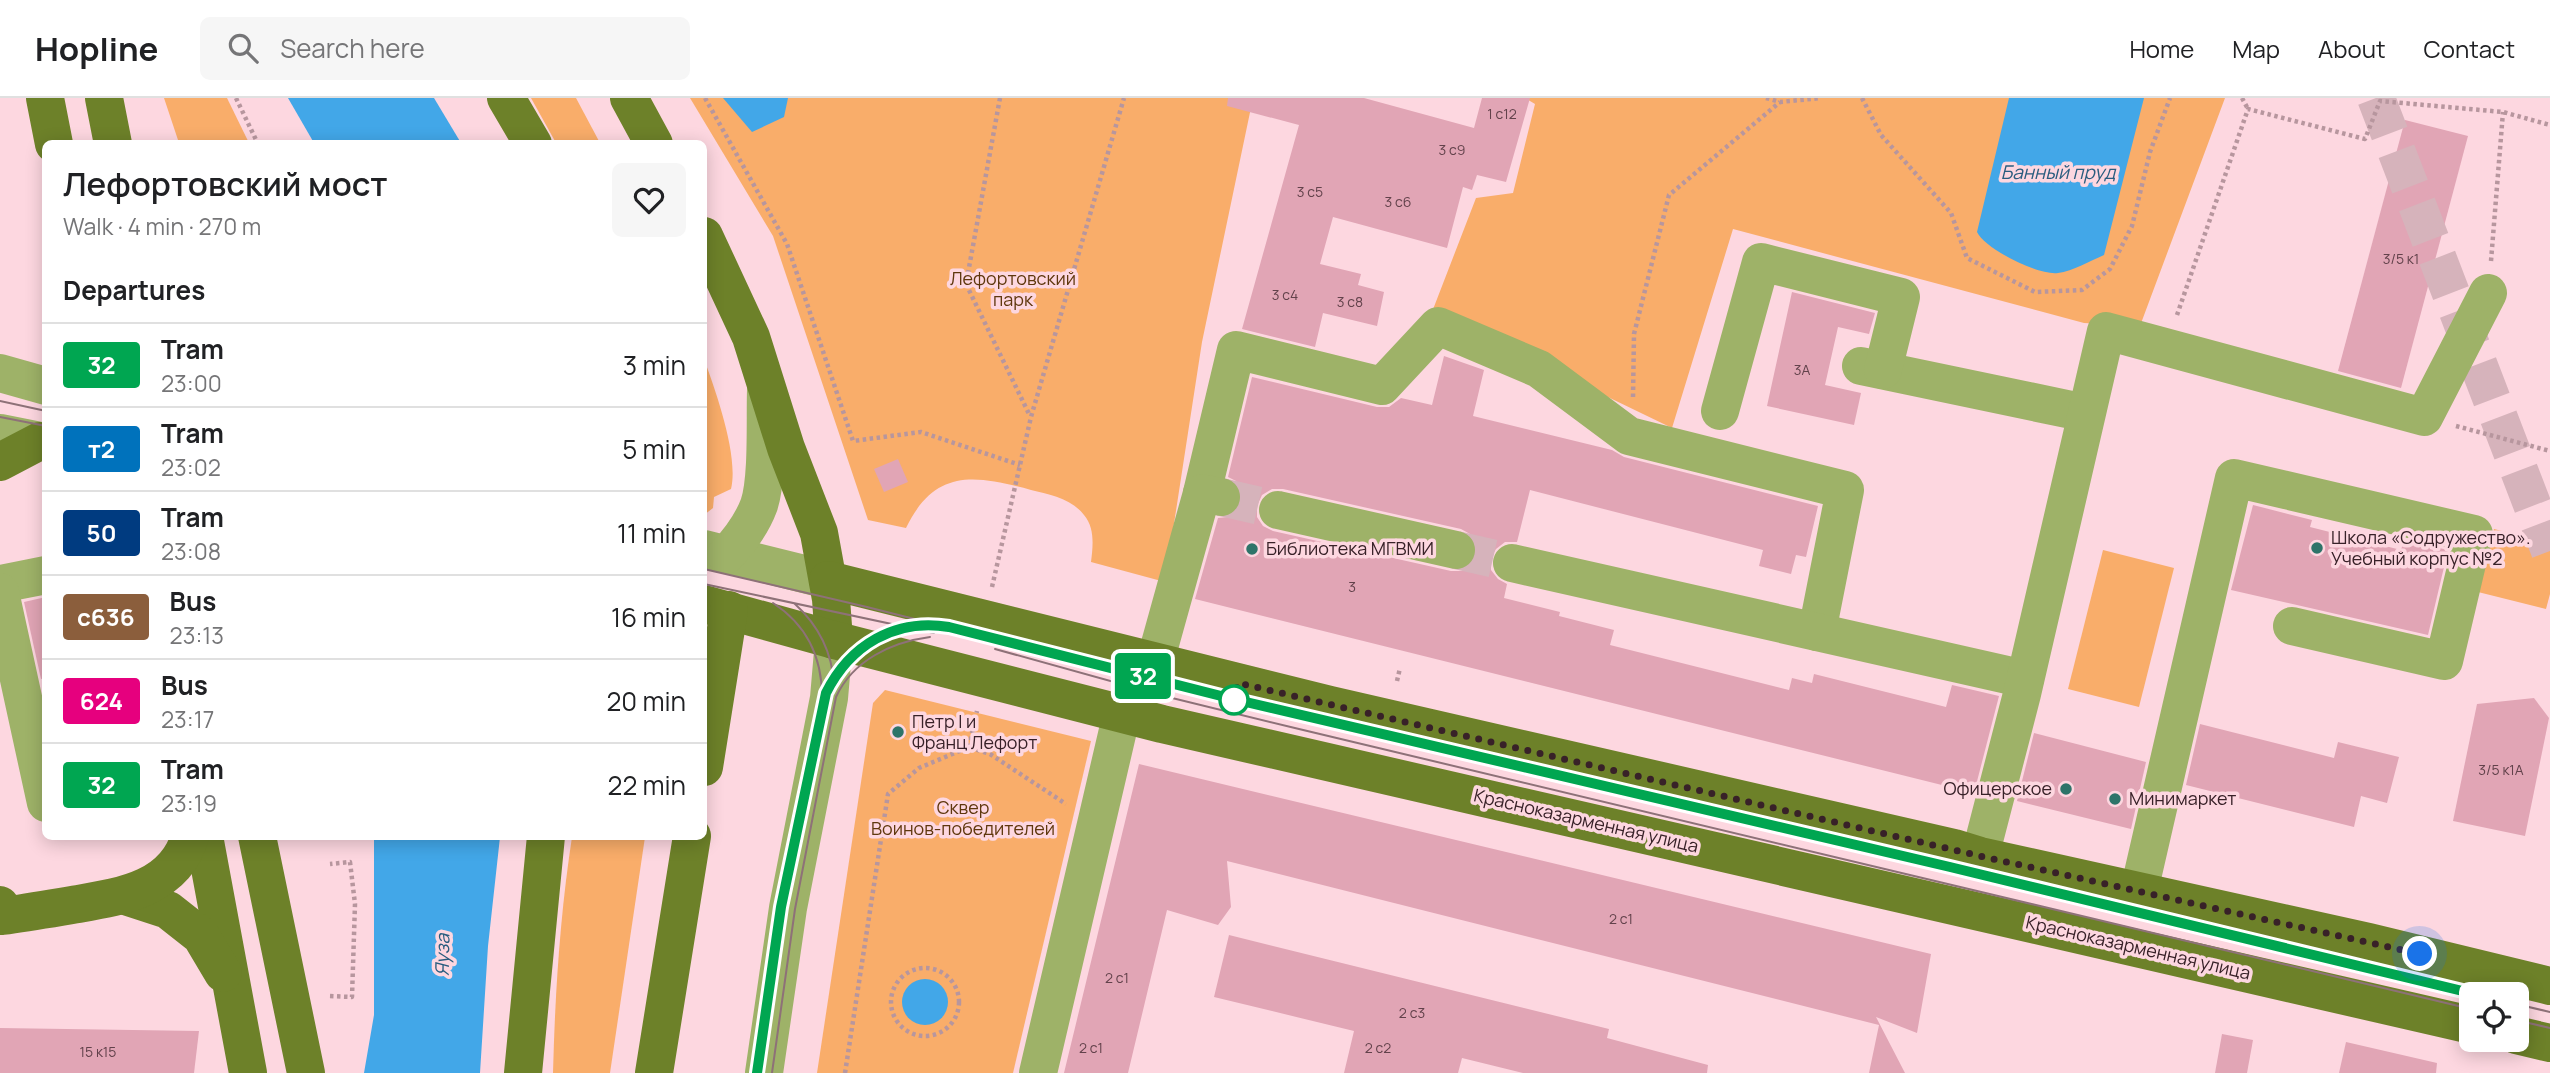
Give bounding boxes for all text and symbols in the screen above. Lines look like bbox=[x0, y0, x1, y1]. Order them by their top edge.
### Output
search box bbox=[200, 17, 690, 80]
text: Hopline bbox=[35, 26, 158, 71]
icon: search bbox=[224, 29, 262, 67]
text: Search here bbox=[280, 30, 425, 66]
text: Home bbox=[2129, 32, 2194, 65]
text: Map bbox=[2232, 32, 2280, 65]
text: About bbox=[2318, 32, 2386, 65]
text: Contact bbox=[2424, 32, 2515, 65]
house number: 1 с12 bbox=[1487, 104, 1517, 123]
house number: 3 с9 bbox=[1439, 140, 1465, 159]
water label: Банный пруд bbox=[2001, 159, 2117, 185]
text: Лефортовский мост bbox=[63, 161, 388, 206]
button: heart bbox=[612, 163, 686, 237]
house number: 3 с5 bbox=[1297, 182, 1323, 201]
house number: 3 с6 bbox=[1385, 192, 1411, 211]
text: Walk · 4 min · 270 m bbox=[63, 210, 261, 242]
house number: 3/5 к1 bbox=[2383, 249, 2419, 268]
park label: Лефортовский парк bbox=[950, 266, 1076, 311]
text: Departures bbox=[63, 272, 205, 308]
house number: 3 с4 bbox=[1272, 285, 1298, 304]
house number: 3 с8 bbox=[1337, 292, 1363, 311]
text: Tram bbox=[161, 331, 224, 367]
text: 3 min bbox=[623, 347, 686, 383]
text: 32 bbox=[87, 348, 116, 381]
house number: 3А bbox=[1794, 360, 1810, 379]
text: 23:00 bbox=[161, 367, 222, 399]
text: Tram bbox=[161, 415, 224, 451]
text: 5 min bbox=[622, 431, 686, 467]
text: т2 bbox=[88, 432, 115, 465]
text: 23:02 bbox=[161, 451, 221, 483]
text: Tram bbox=[161, 499, 224, 535]
text: 11 min bbox=[617, 515, 686, 551]
text: 50 bbox=[87, 516, 116, 549]
place label: Школа «Содружество». Учебный корпус №2 bbox=[2331, 525, 2530, 570]
text: 23:08 bbox=[161, 535, 221, 567]
place label: Библиотека МГВМИ bbox=[1266, 536, 1434, 560]
marker: Школа «Содружество». Учебный корпус №2 bbox=[2309, 540, 2325, 556]
marker: Библиотека МГВМИ bbox=[1244, 541, 1260, 557]
house number: 3 bbox=[1348, 577, 1356, 596]
text: Bus bbox=[170, 583, 216, 619]
text: 16 min bbox=[611, 599, 686, 635]
text: с636 bbox=[77, 600, 135, 633]
text: 23:13 bbox=[170, 619, 224, 651]
line badge: 32 bbox=[1112, 653, 1174, 699]
text: 32 bbox=[1129, 659, 1157, 692]
text: Bus bbox=[161, 667, 208, 703]
text: 20 min bbox=[607, 683, 686, 719]
text: 624 bbox=[80, 684, 123, 717]
unlabelled marker bbox=[1219, 685, 1249, 715]
text: 23:17 bbox=[161, 703, 214, 735]
place label: Петр I и Франц Лефорт bbox=[912, 709, 1037, 754]
marker: Петр I и Франц Лефорт bbox=[890, 724, 906, 740]
text: Tram bbox=[161, 751, 224, 787]
house number: 3/5 к1А bbox=[2478, 760, 2524, 779]
text: 22 min bbox=[608, 767, 686, 803]
text: 32 bbox=[87, 768, 116, 801]
place label: Офицерское bbox=[1944, 776, 2052, 800]
marker: Офицерское bbox=[2058, 781, 2074, 797]
street label: Красноказарменная улица bbox=[1472, 782, 1701, 858]
place label: Минимаркет bbox=[2129, 786, 2236, 810]
text: 23:19 bbox=[161, 787, 217, 819]
marker: Минимаркет bbox=[2107, 791, 2123, 807]
park label: Сквер Воинов-победителей bbox=[871, 795, 1055, 840]
house number: 2 с1 bbox=[1609, 909, 1633, 928]
street label: Красноказарменная улица bbox=[2024, 909, 2253, 985]
water label: Яуза bbox=[429, 932, 455, 976]
your location bbox=[2402, 936, 2437, 971]
house number: 2 с1 bbox=[1105, 968, 1129, 987]
map controls bbox=[2459, 982, 2529, 1052]
button: locate bbox=[2459, 982, 2529, 1052]
house number: 2 c3 bbox=[1399, 1003, 1425, 1022]
house number: 2 с1 bbox=[1079, 1038, 1103, 1057]
house number: 2 с2 bbox=[1365, 1038, 1391, 1057]
house number: 15 к15 bbox=[80, 1042, 116, 1061]

